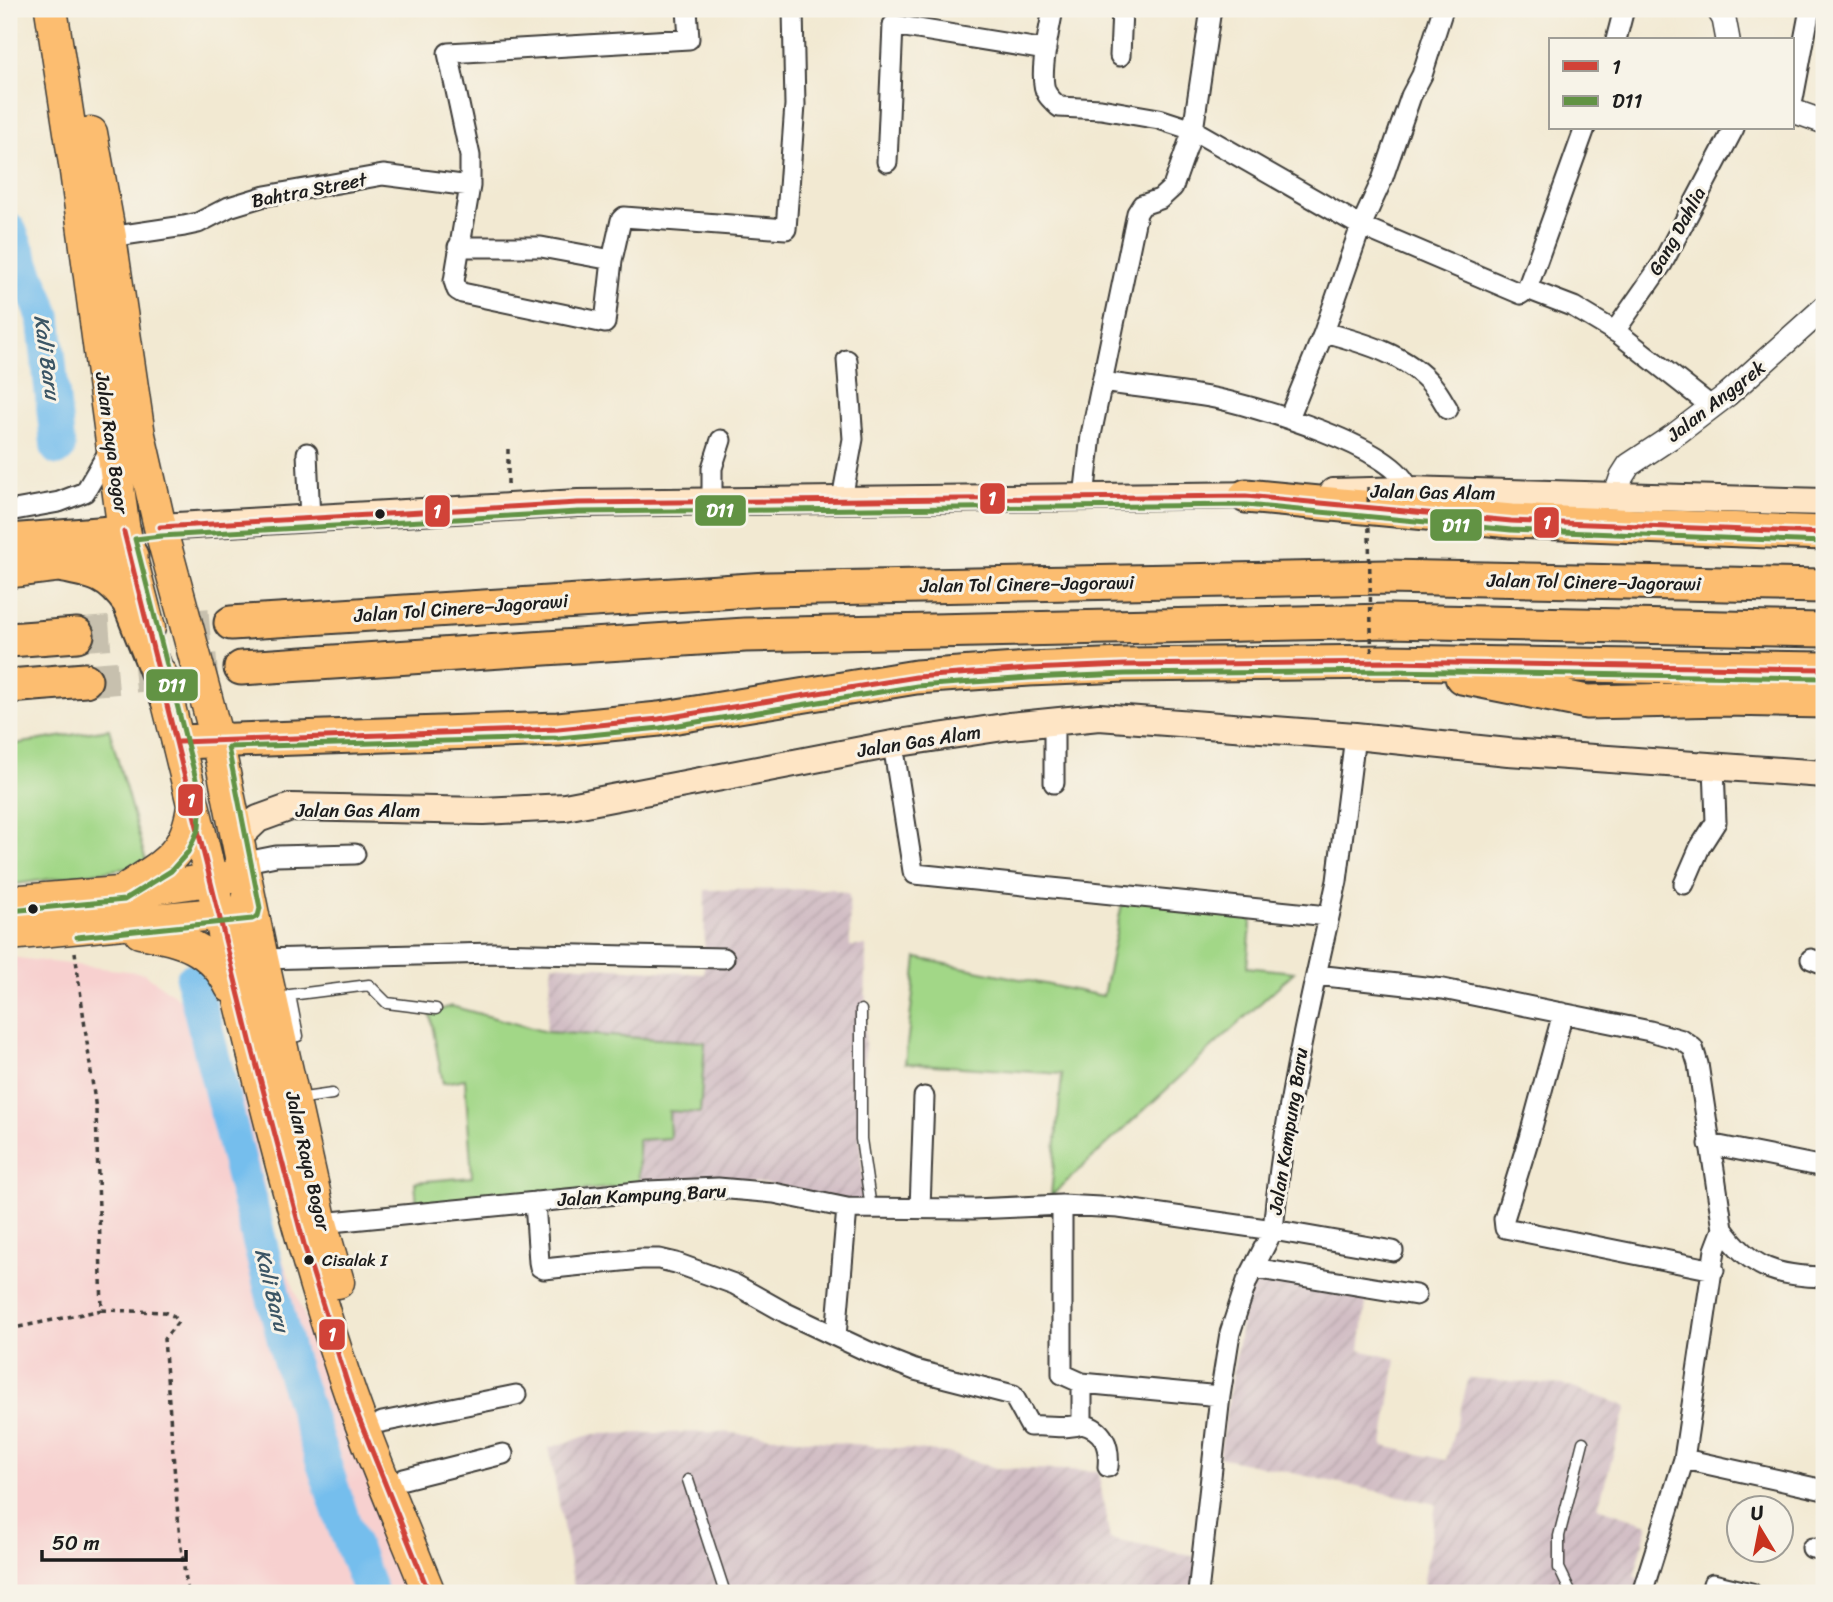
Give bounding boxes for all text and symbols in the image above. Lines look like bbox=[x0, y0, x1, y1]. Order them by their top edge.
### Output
legend bbox=[1549, 38, 1794, 130]
text: 1 bbox=[1612, 48, 1621, 86]
text: D11 bbox=[1612, 82, 1643, 120]
street label: Bahtra Street bbox=[249, 162, 371, 217]
street label: Gang Dahlia bbox=[1639, 180, 1715, 282]
water label: Kali Baru bbox=[22, 313, 72, 404]
street label: Jalan Anggrek bbox=[1658, 351, 1773, 451]
street label: Jalan Raya Bogor bbox=[86, 369, 138, 517]
street label: Jalan Gas Alam bbox=[1369, 474, 1496, 510]
line badge: 1 bbox=[979, 482, 1006, 515]
text: 1 bbox=[988, 482, 996, 515]
line badge: 1 bbox=[424, 494, 451, 528]
line badge: D11 bbox=[694, 494, 747, 527]
text: D11 bbox=[706, 494, 734, 527]
text: 1 bbox=[433, 495, 441, 528]
line badge: 1 bbox=[1533, 506, 1560, 539]
text: 1 bbox=[1543, 506, 1551, 539]
unlabelled marker bbox=[373, 507, 387, 521]
line badge: D11 bbox=[1429, 508, 1483, 542]
text: D11 bbox=[1442, 509, 1470, 542]
street label: Jalan Tol Cinere–Jagorawi bbox=[1485, 564, 1702, 600]
street label: Jalan Tol Cinere–Jagorawi bbox=[918, 566, 1135, 602]
street label: Jalan Tol Cinere–Jagorawi bbox=[352, 584, 570, 632]
line badge: D11 bbox=[145, 668, 199, 702]
text: D11 bbox=[158, 669, 186, 702]
street label: Jalan Gas Alam bbox=[854, 715, 983, 767]
line badge: 1 bbox=[177, 783, 204, 817]
text: 1 bbox=[187, 784, 195, 817]
street label: Jalan Gas Alam bbox=[295, 794, 420, 827]
unlabelled marker bbox=[26, 902, 40, 916]
street label: Jalan Kampung Baru bbox=[1258, 1045, 1317, 1218]
street label: Jalan Raya Bogor bbox=[276, 1087, 340, 1235]
street label: Jalan Kampung Baru bbox=[556, 1174, 727, 1216]
water label: Kali Baru bbox=[243, 1244, 301, 1338]
place label: Cisalak I bbox=[322, 1245, 388, 1275]
marker: Cisalak I bbox=[302, 1253, 316, 1267]
line badge: 1 bbox=[318, 1318, 346, 1351]
text: 1 bbox=[328, 1318, 336, 1351]
north arrow bbox=[1724, 1494, 1794, 1564]
text: U bbox=[1748, 1495, 1768, 1530]
scale bar bbox=[42, 1518, 186, 1562]
text: 50 m bbox=[52, 1524, 100, 1562]

